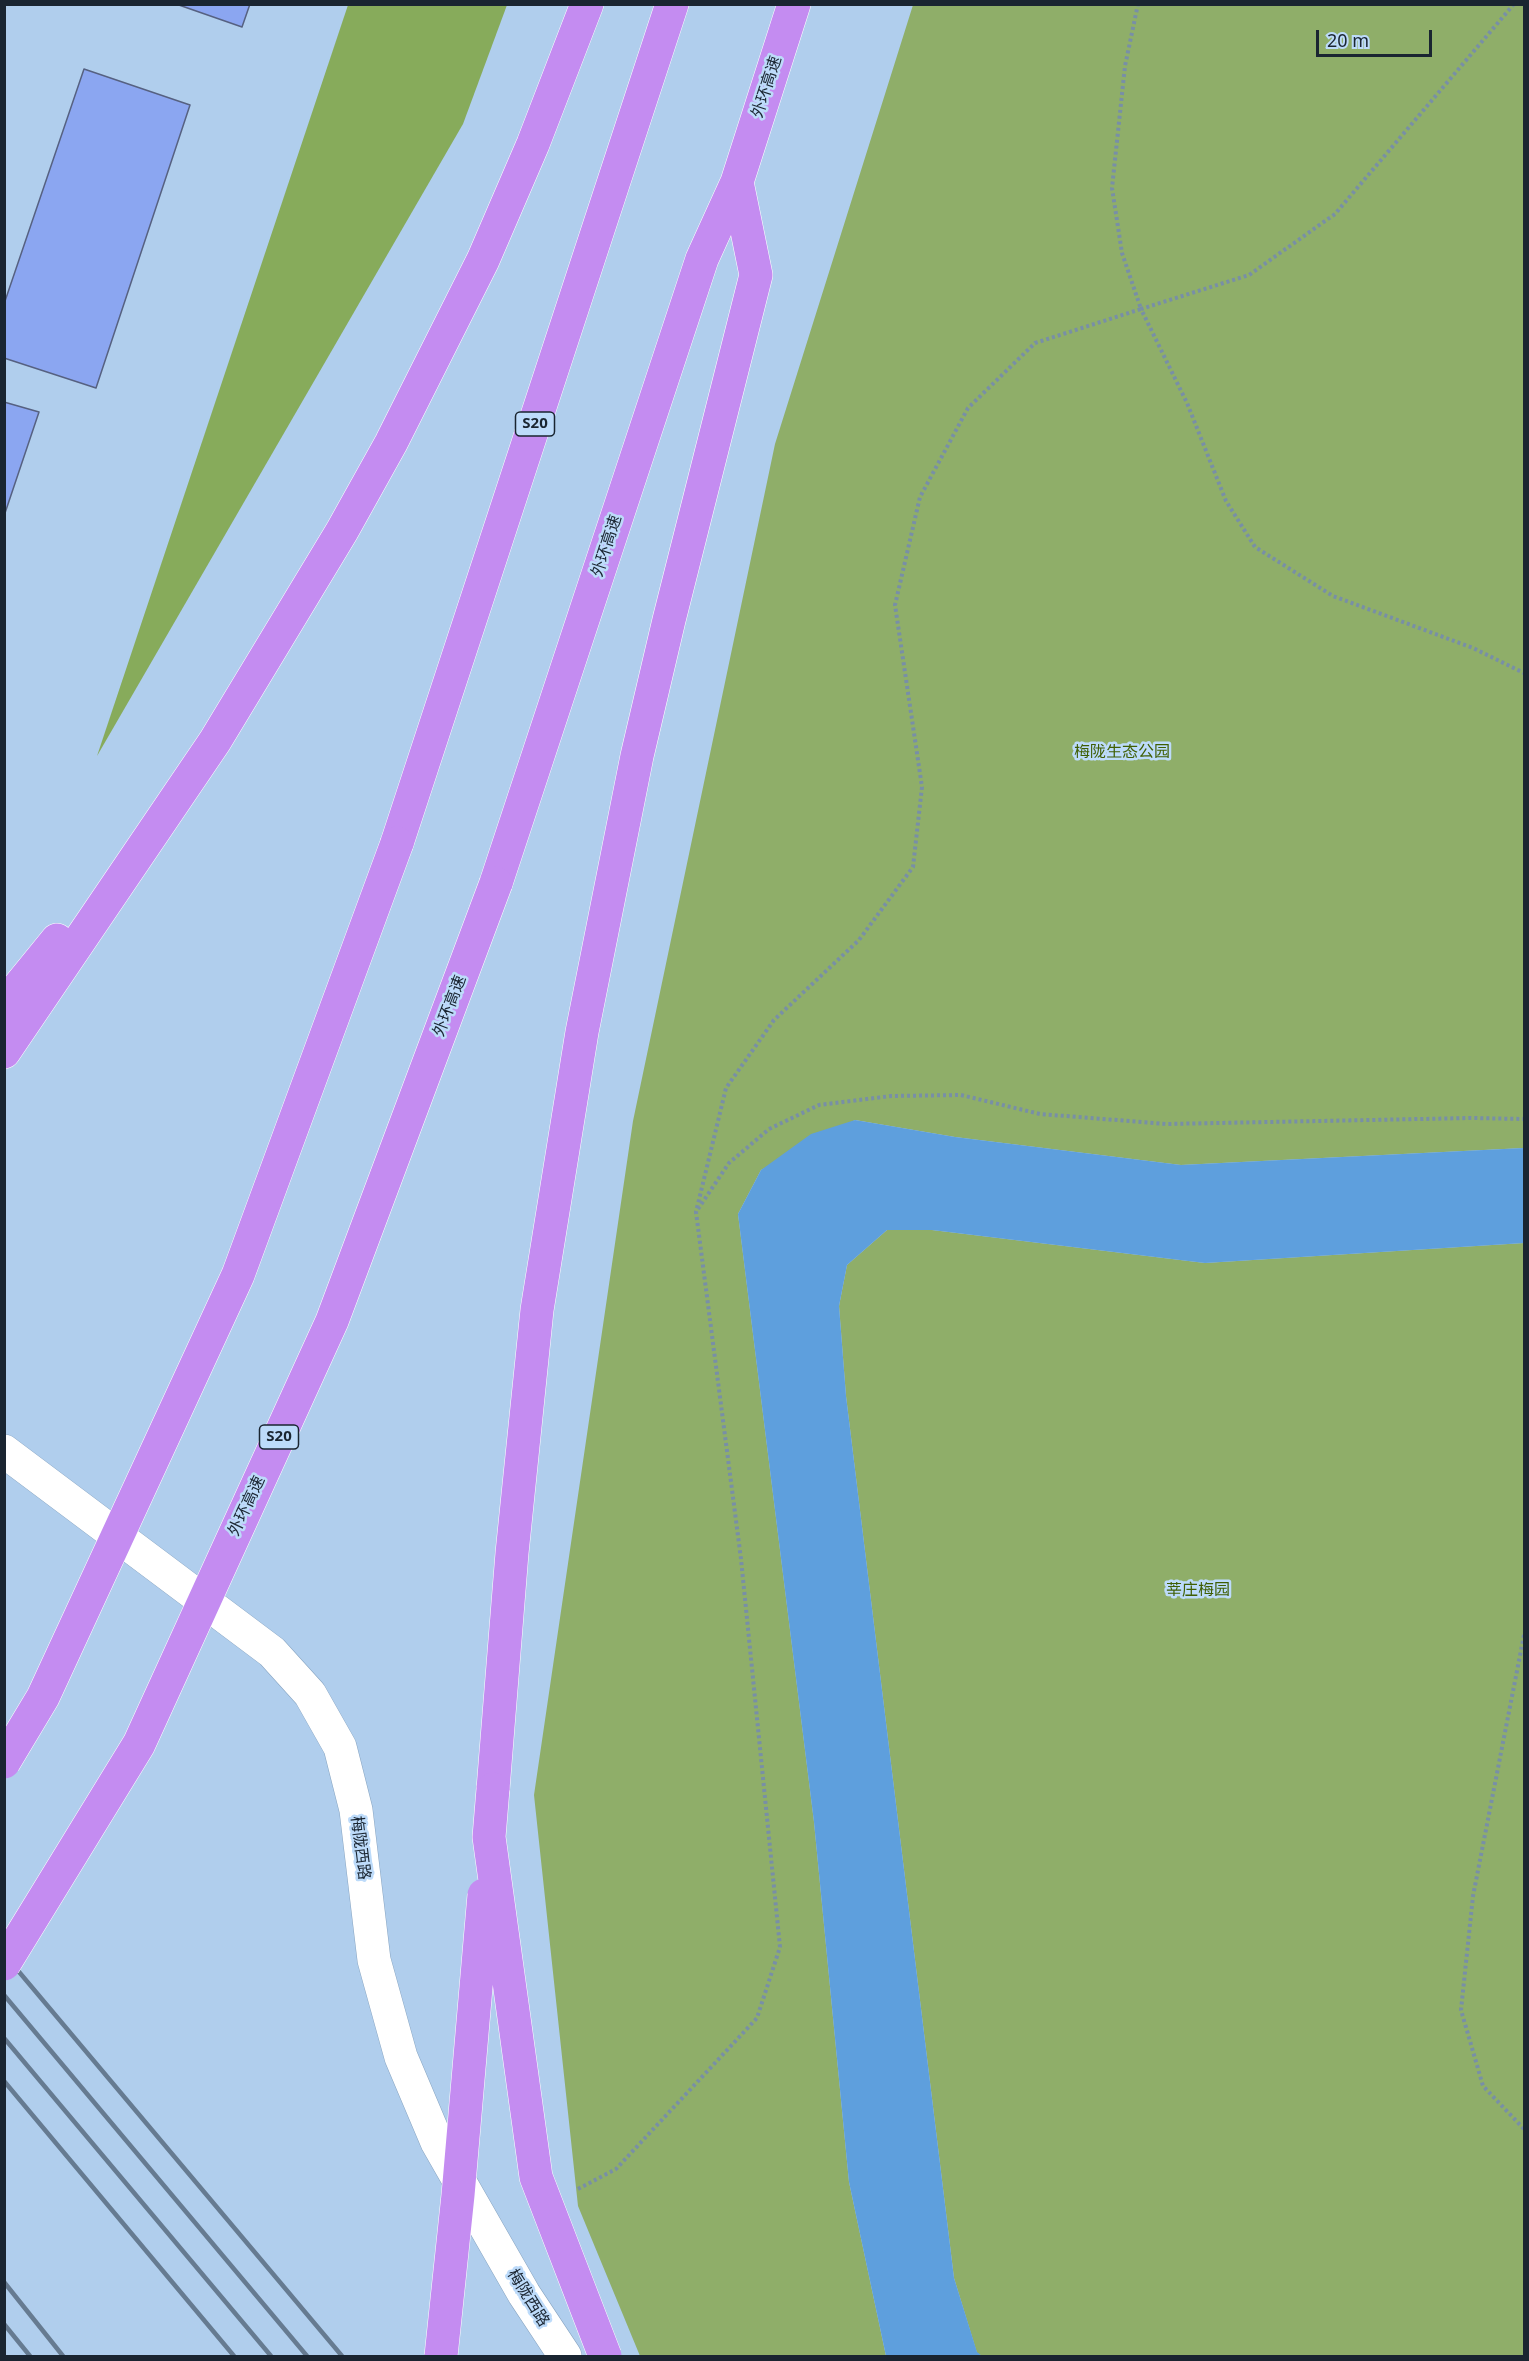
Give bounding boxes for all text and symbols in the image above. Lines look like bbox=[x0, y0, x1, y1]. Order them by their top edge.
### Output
scale bar bbox=[1319, 18, 1434, 56]
text: 20 m bbox=[1327, 28, 1369, 52]
street label: 外环高速 bbox=[748, 54, 786, 120]
road number: S20 bbox=[516, 412, 554, 436]
street label: 外环高速 bbox=[588, 513, 626, 579]
park label: 梅陇生态公园 bbox=[1074, 742, 1170, 762]
street label: 外环高速 bbox=[430, 973, 470, 1039]
road number: S20 bbox=[260, 1425, 298, 1449]
street label: 外环高速 bbox=[225, 1473, 269, 1539]
park label: 莘庄梅园 bbox=[1166, 1580, 1230, 1600]
street label: 梅陇西路 bbox=[347, 1815, 373, 1881]
street label: 梅陇西路 bbox=[503, 2266, 553, 2330]

